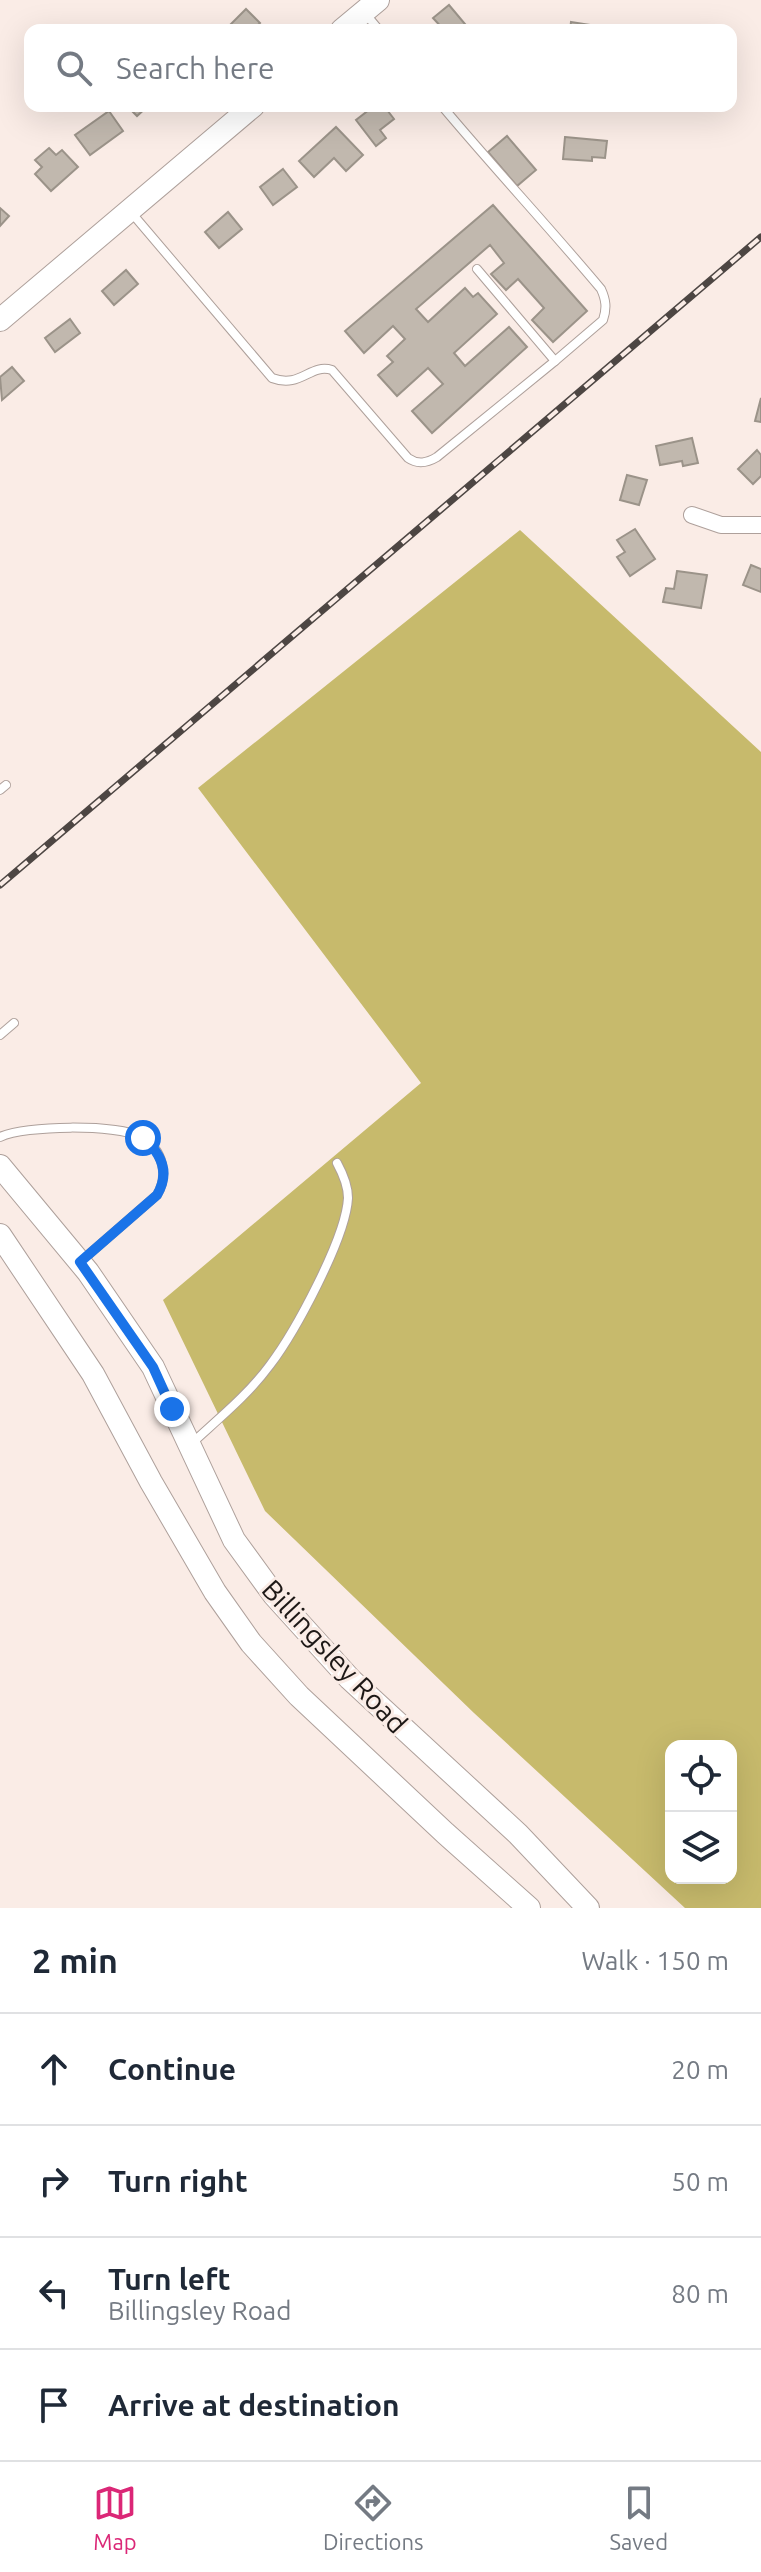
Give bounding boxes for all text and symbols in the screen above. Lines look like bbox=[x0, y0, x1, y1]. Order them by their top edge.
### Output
search box bbox=[24, 24, 737, 112]
icon: search bbox=[52, 46, 96, 90]
text: Search here bbox=[116, 51, 275, 85]
route start bbox=[125, 1120, 161, 1156]
route end bbox=[154, 1391, 190, 1427]
street label: Billingsley Road bbox=[256, 1573, 414, 1739]
map controls bbox=[665, 1740, 737, 1884]
button: locate bbox=[665, 1740, 737, 1812]
button: layers bbox=[665, 1812, 737, 1884]
text: 2 min bbox=[32, 1941, 118, 1979]
text: Walk · 150 m bbox=[581, 1946, 729, 1975]
icon: ahead bbox=[32, 2047, 76, 2091]
text: Continue bbox=[108, 2052, 236, 2086]
text: 20 m bbox=[671, 2055, 729, 2084]
icon: right bbox=[32, 2159, 76, 2203]
text: Turn right bbox=[108, 2164, 248, 2198]
text: 50 m bbox=[671, 2167, 729, 2196]
text: Turn left bbox=[108, 2262, 230, 2296]
icon: left bbox=[32, 2271, 76, 2315]
text: 80 m bbox=[671, 2279, 729, 2308]
text: Billingsley Road bbox=[108, 2296, 291, 2325]
icon: arrive bbox=[32, 2383, 76, 2427]
text: Arrive at destination bbox=[108, 2388, 400, 2422]
tab: Map bbox=[93, 2481, 137, 2554]
tab: Directions bbox=[323, 2481, 424, 2554]
tab: Saved bbox=[609, 2481, 668, 2554]

